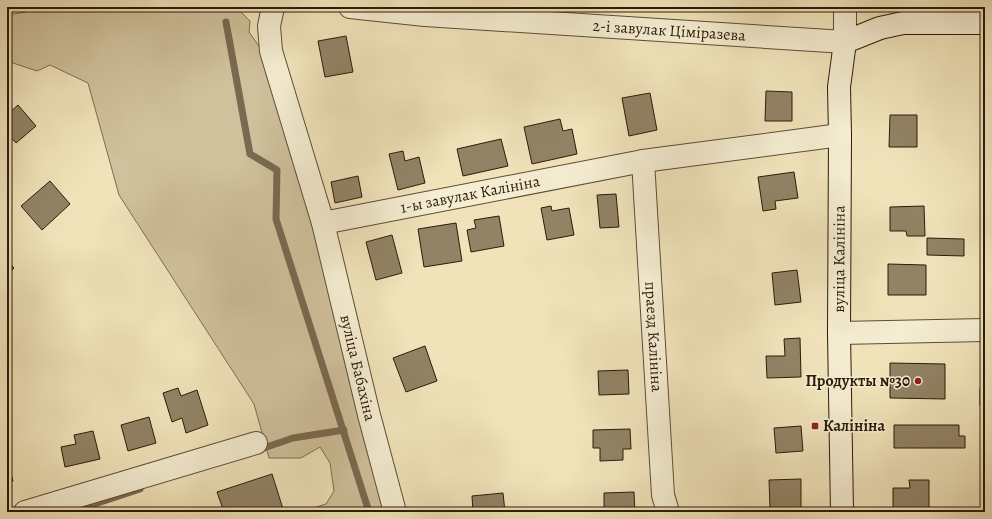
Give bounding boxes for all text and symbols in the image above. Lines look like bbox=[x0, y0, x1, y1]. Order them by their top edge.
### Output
street label: 2-і завулак Ціміразева bbox=[592, 15, 747, 47]
street label: 1-ы завулак Калініна bbox=[398, 170, 542, 219]
street label: вуліца Калініна bbox=[828, 205, 851, 313]
street label: праезд Калініна bbox=[639, 281, 668, 393]
street label: вуліца Бабахіна bbox=[334, 313, 381, 424]
place label: Продукты №30 bbox=[805, 370, 910, 392]
marker: Продукты №30 bbox=[913, 376, 923, 386]
place label: Калініна bbox=[823, 415, 886, 437]
marker: Калініна bbox=[810, 421, 820, 431]

